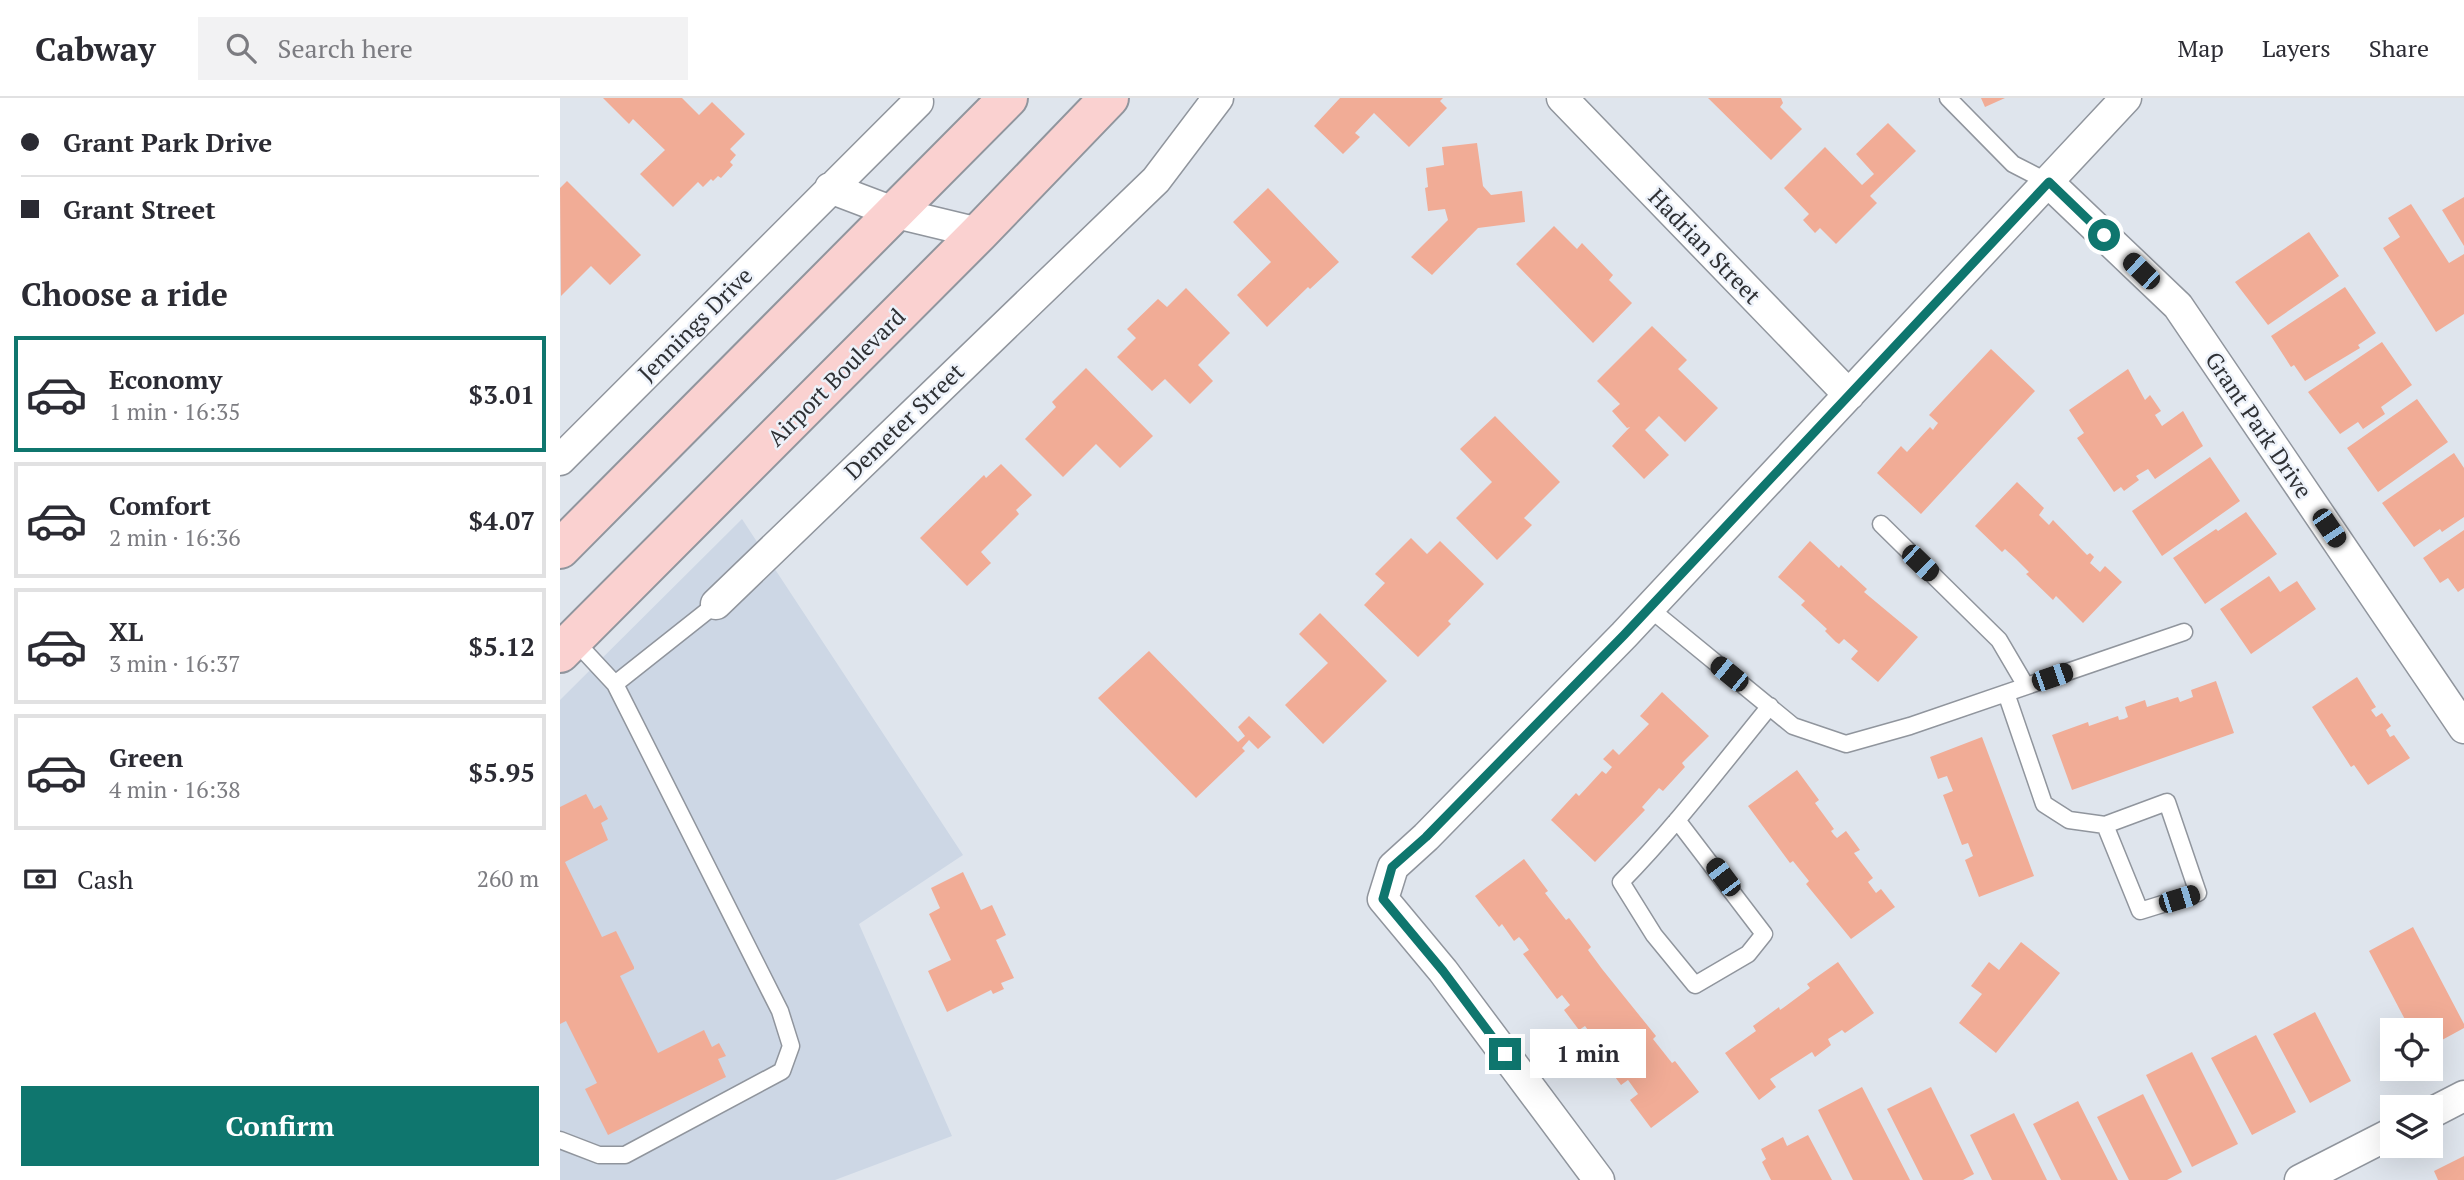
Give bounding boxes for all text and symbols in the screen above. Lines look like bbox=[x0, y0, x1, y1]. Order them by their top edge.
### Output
search box bbox=[198, 17, 688, 80]
text: Cabway bbox=[35, 27, 156, 70]
icon: search bbox=[222, 29, 260, 67]
text: Search here bbox=[278, 31, 413, 65]
text: Map bbox=[2177, 32, 2224, 64]
text: Layers bbox=[2262, 32, 2331, 64]
text: Share bbox=[2369, 32, 2429, 64]
text: Grant Park Drive bbox=[63, 125, 272, 159]
street label: Hadrian Street bbox=[1642, 182, 1768, 311]
text: Grant Street bbox=[63, 192, 216, 226]
route start bbox=[2088, 219, 2120, 251]
car bbox=[2119, 249, 2164, 293]
street label: Jennings Drive bbox=[631, 260, 759, 388]
text: Choose a ride bbox=[21, 273, 228, 315]
street label: Airport Boulevard bbox=[760, 301, 912, 453]
street label: Grant Park Drive bbox=[2198, 346, 2320, 504]
street label: Demeter Street bbox=[837, 356, 971, 486]
text: Economy bbox=[109, 362, 222, 396]
icon: car bbox=[25, 363, 88, 426]
text: $3.01 bbox=[469, 377, 535, 411]
text: 1 min · 16:35 bbox=[109, 396, 241, 427]
text: Comfort bbox=[109, 488, 211, 522]
icon: car bbox=[25, 489, 88, 552]
text: $4.07 bbox=[469, 503, 535, 537]
car bbox=[2309, 505, 2350, 551]
text: 2 min · 16:36 bbox=[109, 522, 241, 553]
car bbox=[1898, 541, 1943, 585]
text: XL bbox=[109, 614, 143, 648]
icon: car bbox=[25, 615, 88, 678]
text: $5.12 bbox=[469, 629, 535, 663]
text: 3 min · 16:37 bbox=[109, 648, 241, 679]
car bbox=[1707, 653, 1752, 695]
car bbox=[2029, 660, 2076, 694]
text: Green bbox=[109, 740, 183, 774]
icon: car bbox=[25, 741, 88, 804]
text: $5.95 bbox=[469, 755, 535, 789]
text: 4 min · 16:38 bbox=[109, 774, 241, 805]
car bbox=[1702, 854, 1745, 900]
icon: cash bbox=[21, 860, 59, 898]
text: Cash bbox=[77, 862, 133, 896]
text: 260 m bbox=[477, 863, 539, 894]
car bbox=[2156, 883, 2203, 915]
map controls bbox=[2380, 1018, 2443, 1158]
button: locate bbox=[2380, 1018, 2443, 1081]
callout: 1 min bbox=[1530, 1030, 1645, 1079]
route end bbox=[1489, 1038, 1521, 1070]
text: 1 min bbox=[1557, 1038, 1619, 1069]
button: Confirm bbox=[21, 1086, 539, 1166]
button: layers bbox=[2380, 1095, 2443, 1158]

